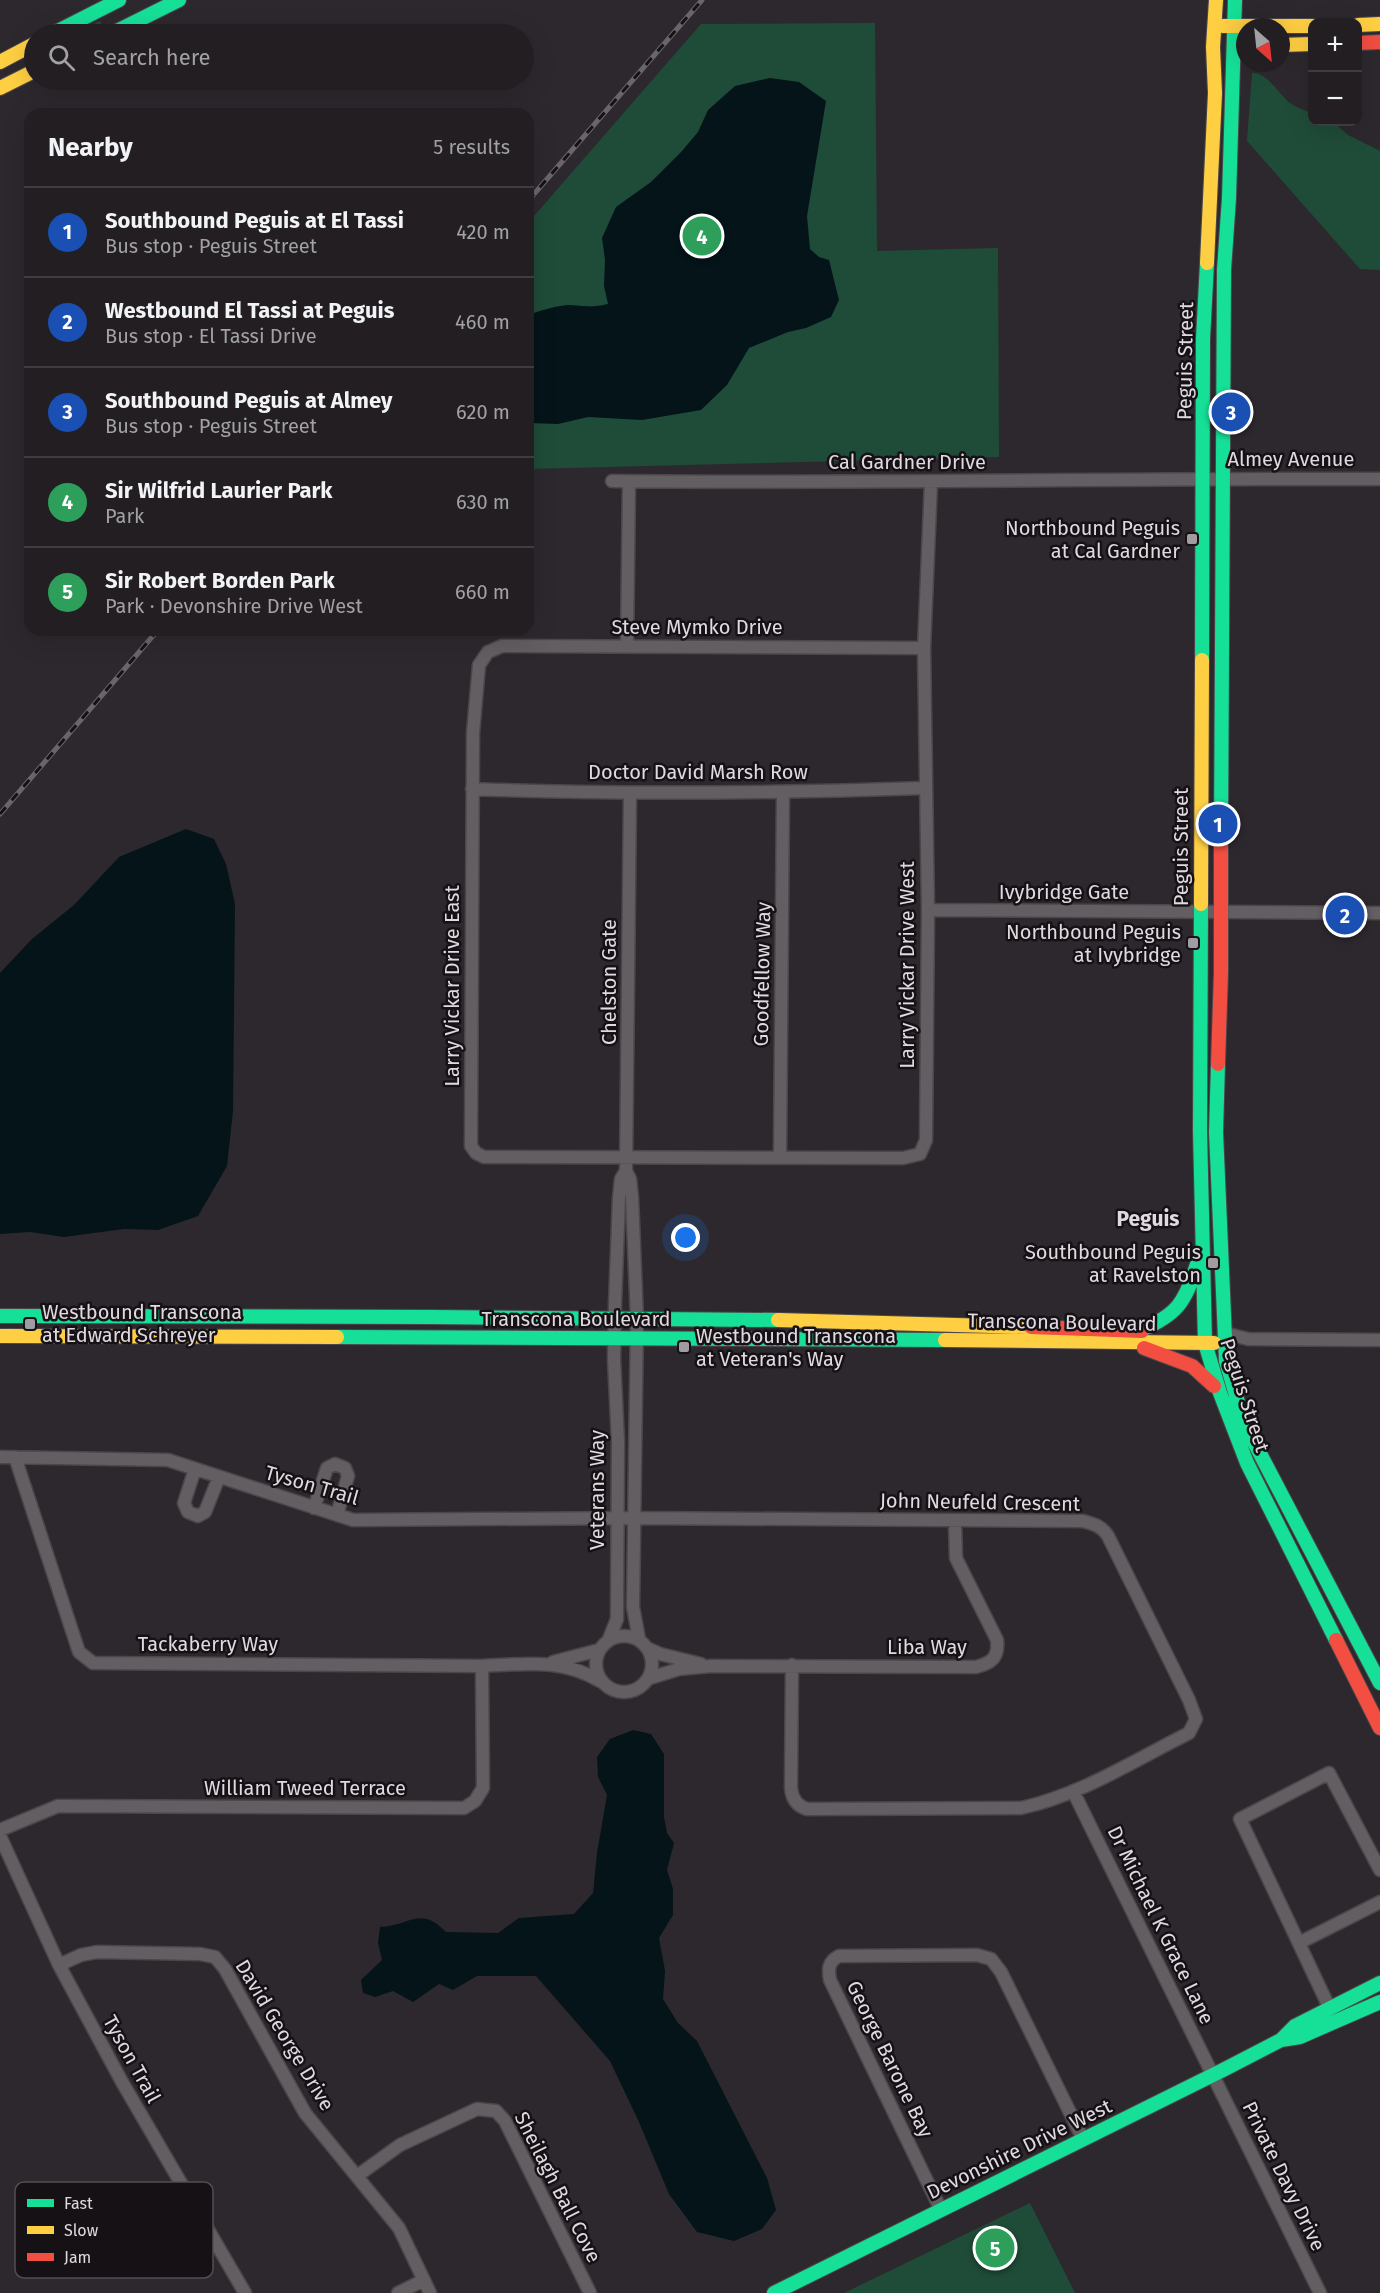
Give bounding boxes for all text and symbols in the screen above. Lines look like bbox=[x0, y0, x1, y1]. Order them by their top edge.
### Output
north arrow bbox=[1236, 18, 1290, 72]
map controls bbox=[1308, 18, 1362, 126]
button: + bbox=[1308, 18, 1362, 72]
search box bbox=[24, 24, 534, 90]
icon: search bbox=[45, 41, 78, 74]
text: Search here bbox=[93, 44, 211, 71]
button: − bbox=[1308, 72, 1362, 126]
text: Nearby bbox=[48, 132, 133, 163]
text: 5 results bbox=[433, 135, 510, 159]
text: Southbound Peguis at El Tassi bbox=[105, 207, 404, 234]
pin: 4 bbox=[682, 214, 722, 258]
text: 1 bbox=[63, 220, 72, 244]
text: 420 m bbox=[456, 220, 510, 244]
text: Bus stop · Peguis Street bbox=[105, 234, 317, 258]
text: Westbound El Tassi at Peguis bbox=[105, 297, 394, 324]
street label: Peguis Street bbox=[1172, 301, 1198, 420]
text: 2 bbox=[62, 310, 73, 334]
text: 460 m bbox=[455, 310, 510, 334]
text: Bus stop · El Tassi Drive bbox=[105, 324, 317, 348]
text: Southbound Peguis at Almey bbox=[105, 387, 392, 414]
pin: 3 bbox=[1212, 390, 1250, 434]
text: 3 bbox=[62, 400, 73, 424]
text: 620 m bbox=[456, 400, 510, 424]
text: Bus stop · Peguis Street bbox=[105, 414, 317, 438]
street label: Almey Avenue bbox=[1228, 447, 1354, 471]
street label: Cal Gardner Drive bbox=[828, 450, 986, 474]
text: Sir Wilfrid Laurier Park bbox=[105, 477, 332, 504]
text: 4 bbox=[62, 490, 73, 514]
text: 630 m bbox=[456, 490, 510, 514]
text: Park bbox=[105, 504, 144, 528]
place label: Northbound Peguis at Cal Gardner bbox=[1005, 516, 1180, 563]
marker: Northbound Peguis at Cal Gardner bbox=[1185, 532, 1199, 546]
text: Sir Robert Borden Park bbox=[105, 567, 335, 594]
text: 5 bbox=[62, 580, 73, 604]
text: 660 m bbox=[455, 580, 510, 604]
text: Park · Devonshire Drive West bbox=[105, 594, 363, 618]
street label: Steve Mymko Drive bbox=[611, 615, 783, 639]
street label: Doctor David Marsh Row bbox=[588, 760, 808, 784]
street label: Peguis Street bbox=[1169, 787, 1193, 906]
pin: 1 bbox=[1198, 802, 1238, 846]
street label: Larry Vickar Drive West bbox=[895, 861, 919, 1069]
street label: Ivybridge Gate bbox=[999, 880, 1129, 904]
street label: Larry Vickar Drive East bbox=[440, 885, 464, 1087]
pin: 2 bbox=[1326, 892, 1364, 938]
street label: Goodfellow Way bbox=[749, 901, 775, 1047]
street label: Chelston Gate bbox=[597, 919, 621, 1045]
place label: Northbound Peguis at Ivybridge bbox=[1006, 920, 1181, 967]
marker: Northbound Peguis at Ivybridge bbox=[1186, 936, 1200, 950]
district label: Peguis bbox=[1117, 1206, 1180, 1232]
your location bbox=[671, 1223, 700, 1252]
place label: Southbound Peguis at Ravelston bbox=[1025, 1240, 1201, 1287]
marker: Southbound Peguis at Ravelston bbox=[1206, 1256, 1220, 1270]
place label: Westbound Transcona at Edward Schreyer bbox=[42, 1300, 242, 1347]
street label: Transcona Boulevard bbox=[482, 1307, 670, 1331]
street label: Transcona Boulevard bbox=[967, 1308, 1157, 1336]
marker: Westbound Transcona at Edward Schreyer bbox=[23, 1317, 37, 1331]
place label: Westbound Transcona at Veteran's Way bbox=[696, 1324, 896, 1371]
street label: Peguis Street bbox=[1215, 1335, 1275, 1456]
marker: Westbound Transcona at Veteran's Way bbox=[677, 1340, 691, 1354]
street label: Veterans Way bbox=[585, 1430, 609, 1550]
street label: Tyson Trail bbox=[262, 1460, 362, 1510]
street label: John Neufeld Crescent bbox=[880, 1488, 1081, 1516]
street label: Tackaberry Way bbox=[138, 1632, 278, 1656]
street label: Liba Way bbox=[887, 1635, 967, 1659]
street label: William Tweed Terrace bbox=[204, 1776, 406, 1800]
street label: Dr Michael K Grace Lane bbox=[1103, 1822, 1219, 2028]
street label: David George Drive bbox=[230, 1955, 340, 2115]
street label: George Barone Bay bbox=[842, 1977, 938, 2141]
street label: Tyson Trail bbox=[98, 2011, 166, 2107]
street label: Devonshire Drive West bbox=[923, 2093, 1116, 2204]
street label: Private Davy Drive bbox=[1237, 2097, 1331, 2255]
street label: Sheilagh Ball Cove bbox=[510, 2108, 606, 2266]
legend bbox=[15, 2182, 213, 2278]
text: Fast bbox=[64, 2194, 93, 2213]
text: Slow bbox=[64, 2221, 99, 2240]
pin: 5 bbox=[976, 2226, 1014, 2270]
text: Jam bbox=[64, 2248, 91, 2267]

